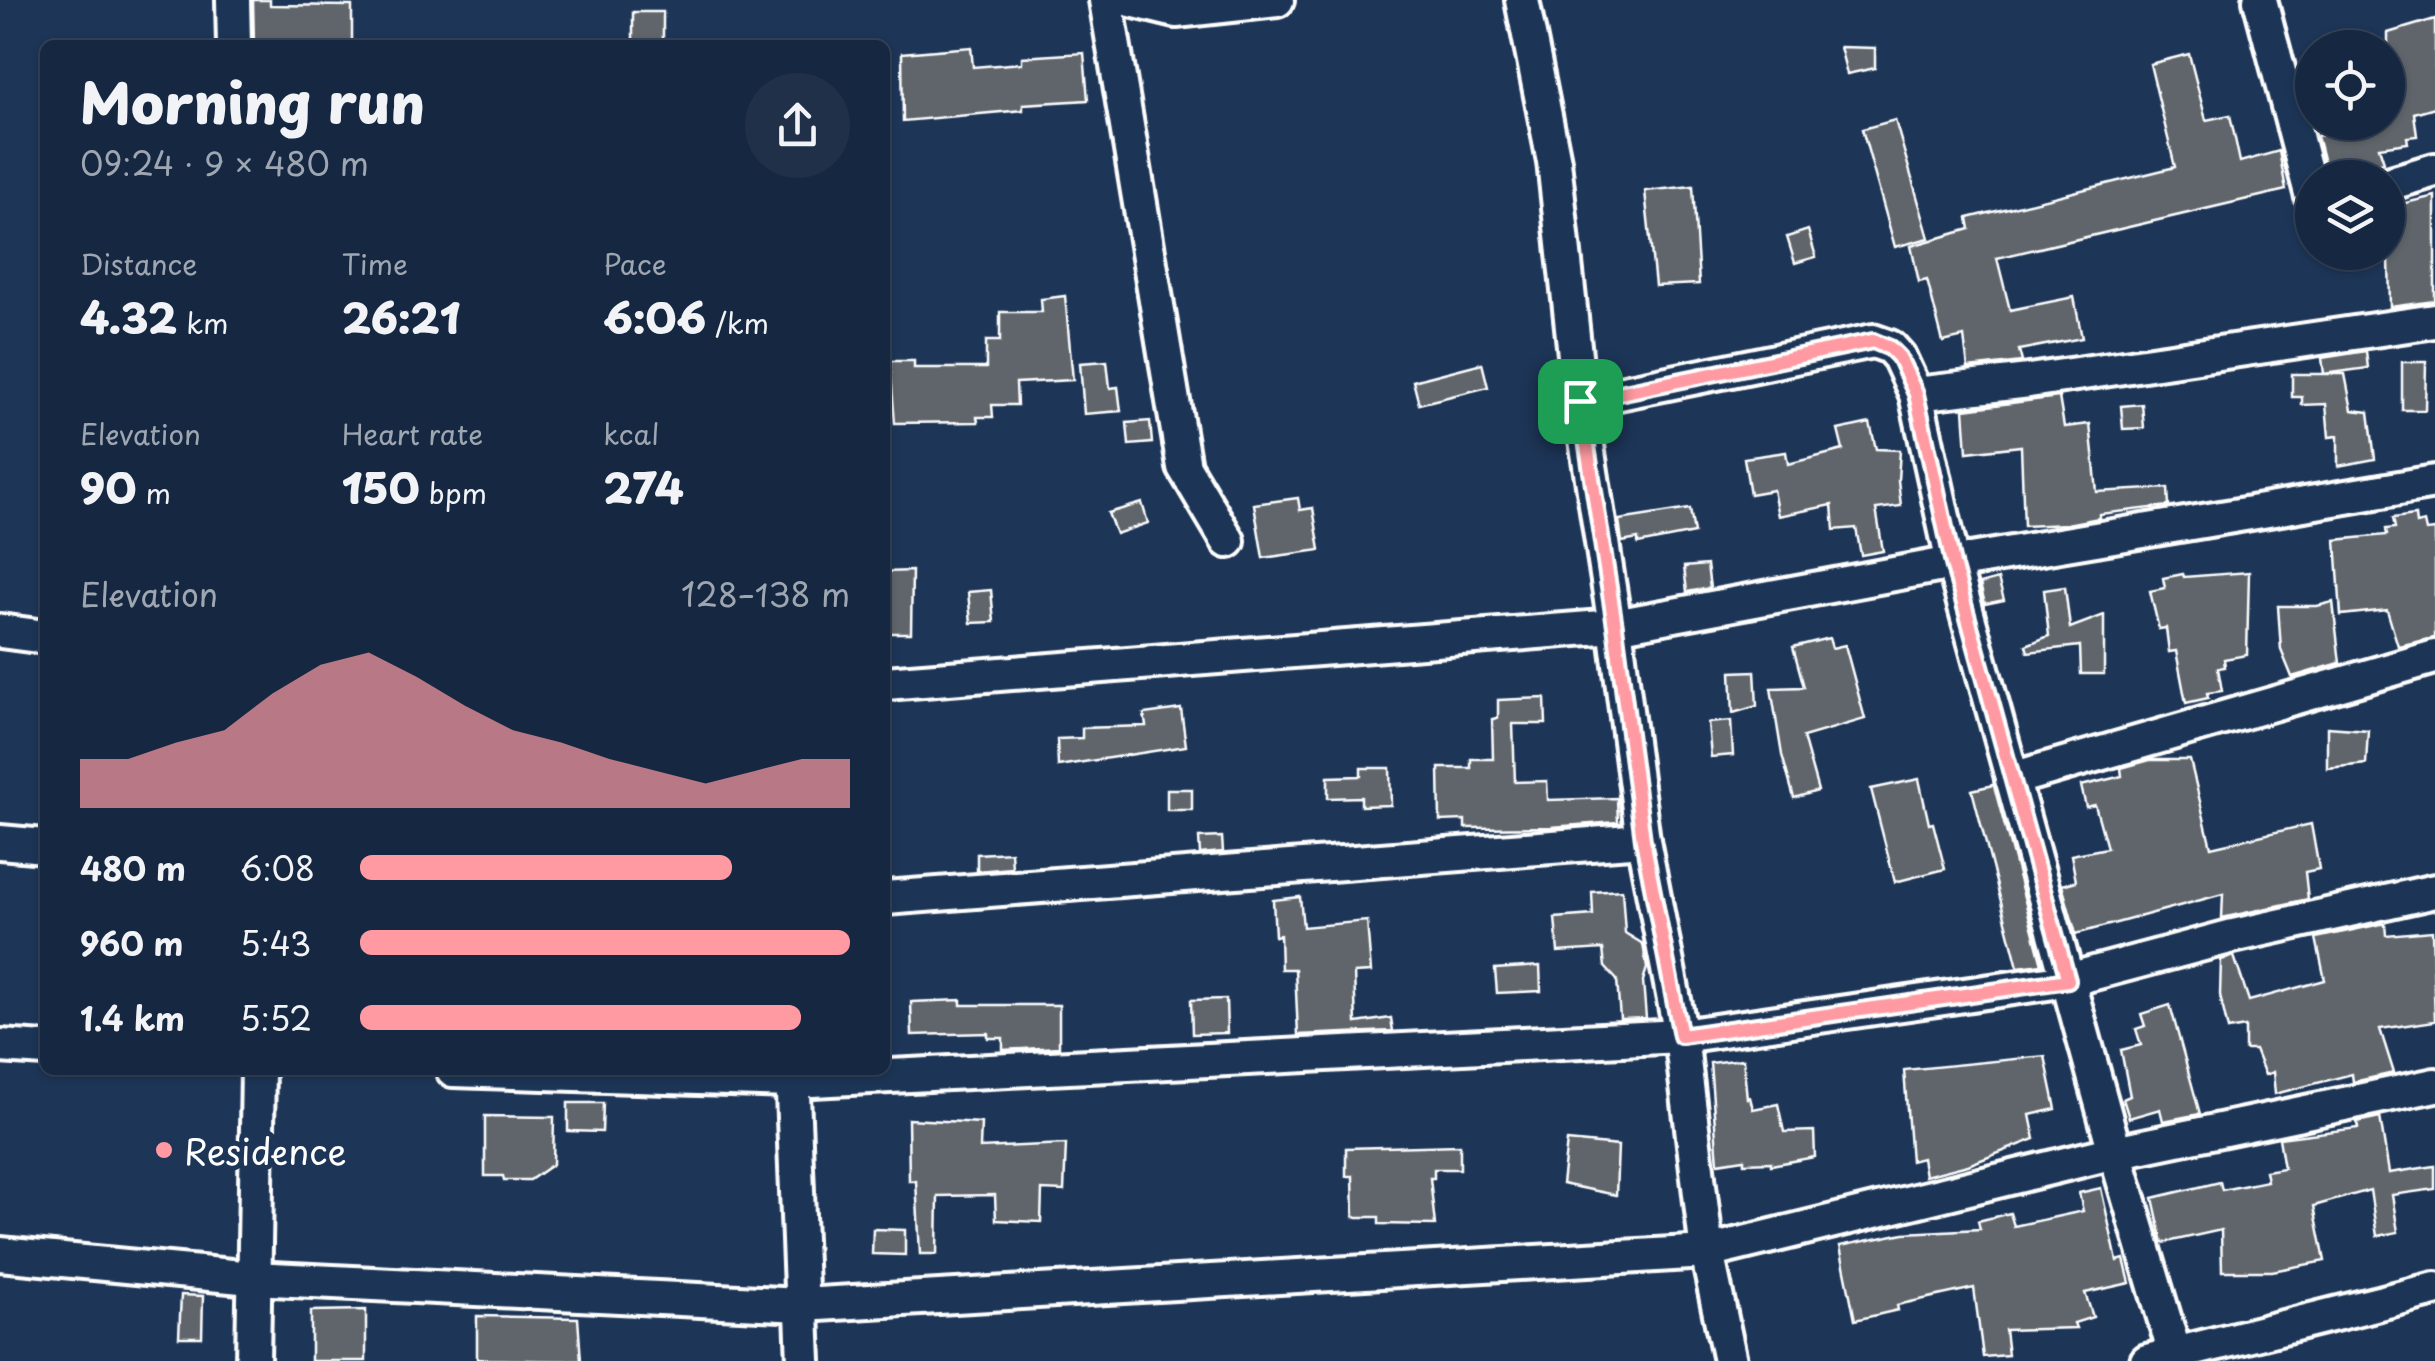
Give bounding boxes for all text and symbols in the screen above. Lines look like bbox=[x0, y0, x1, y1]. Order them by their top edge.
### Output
map controls bbox=[2295, 30, 2405, 270]
button: locate bbox=[2295, 30, 2405, 140]
text: Morning run bbox=[80, 60, 425, 143]
button: share bbox=[745, 73, 850, 178]
text: 09:24 · 9 × 480 m bbox=[80, 139, 369, 187]
button: layers bbox=[2295, 160, 2405, 270]
text: Distance bbox=[80, 242, 198, 285]
text: Time bbox=[342, 242, 408, 285]
text: Pace bbox=[603, 242, 667, 285]
text: 4.32 bbox=[80, 285, 177, 348]
text: 26:21 bbox=[342, 285, 460, 348]
text: 6:06 bbox=[603, 285, 706, 348]
text: km bbox=[177, 301, 228, 344]
text: /km bbox=[706, 301, 769, 344]
pin bbox=[1538, 359, 1623, 444]
icon: arrive bbox=[1553, 374, 1608, 429]
text: Elevation bbox=[80, 412, 201, 455]
text: Heart rate bbox=[342, 412, 483, 455]
text: kcal bbox=[603, 412, 659, 455]
text: 90 bbox=[80, 455, 136, 518]
text: 150 bbox=[342, 455, 420, 518]
text: 274 bbox=[603, 455, 684, 518]
text: m bbox=[136, 471, 171, 514]
text: bpm bbox=[420, 471, 487, 514]
text: Elevation bbox=[80, 570, 218, 618]
text: 128–138 m bbox=[681, 570, 850, 618]
text: 480 m bbox=[80, 844, 186, 892]
text: 6:08 bbox=[240, 844, 315, 892]
text: 960 m bbox=[80, 919, 184, 967]
text: 5:43 bbox=[240, 919, 311, 967]
text: 1.4 km bbox=[80, 994, 185, 1042]
text: 5:52 bbox=[240, 994, 312, 1042]
place label: Residence bbox=[184, 1124, 347, 1177]
marker: Residence bbox=[153, 1139, 175, 1161]

